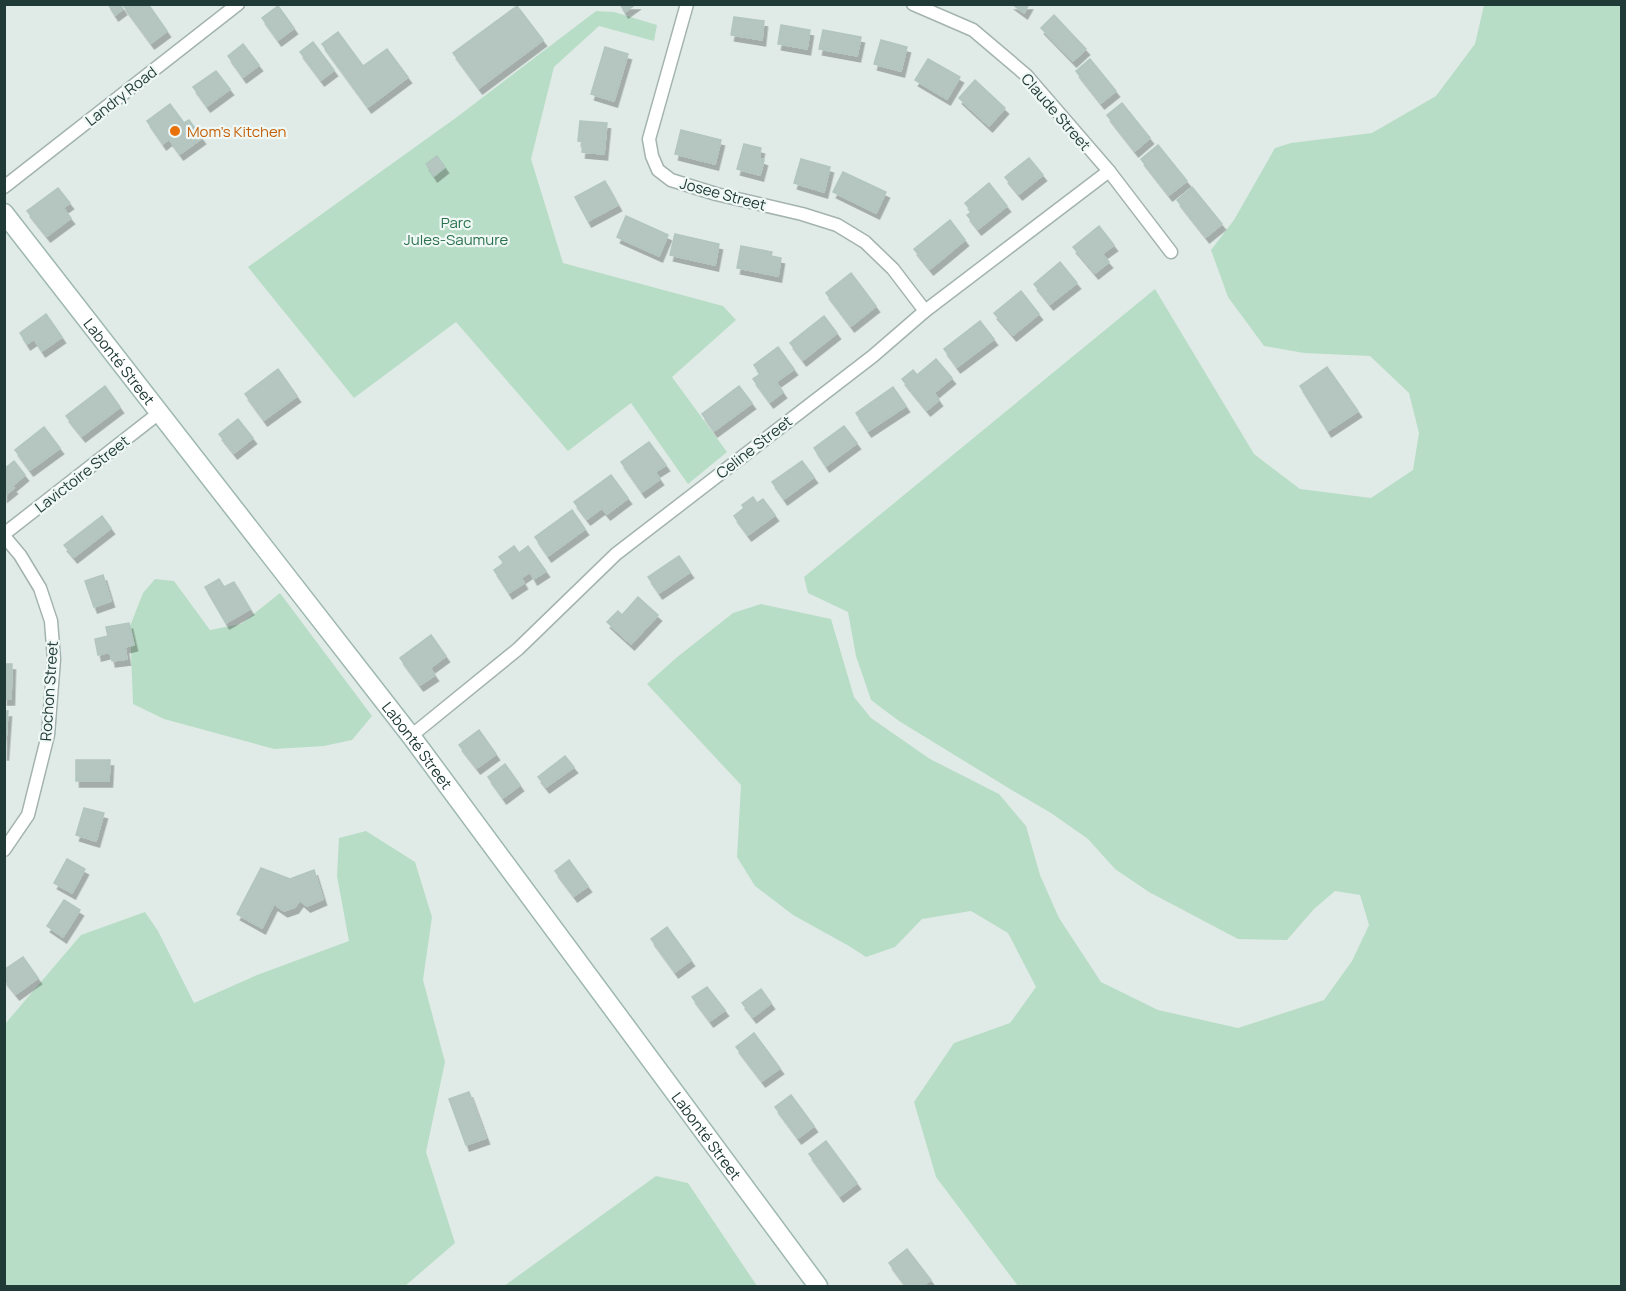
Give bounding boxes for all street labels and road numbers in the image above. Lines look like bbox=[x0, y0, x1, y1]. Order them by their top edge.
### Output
street label: Landry Road bbox=[81, 61, 161, 131]
street label: Claude Street bbox=[1017, 69, 1095, 155]
street label: Josee Street bbox=[678, 172, 768, 216]
street label: Labonté Street bbox=[79, 314, 160, 409]
street label: Celine Street bbox=[712, 411, 796, 483]
street label: Lavictoire Street bbox=[31, 431, 133, 517]
street label: Rochon Street bbox=[35, 640, 63, 742]
street label: Labonté Street bbox=[378, 697, 457, 793]
street label: Labonté Street bbox=[667, 1087, 746, 1184]

